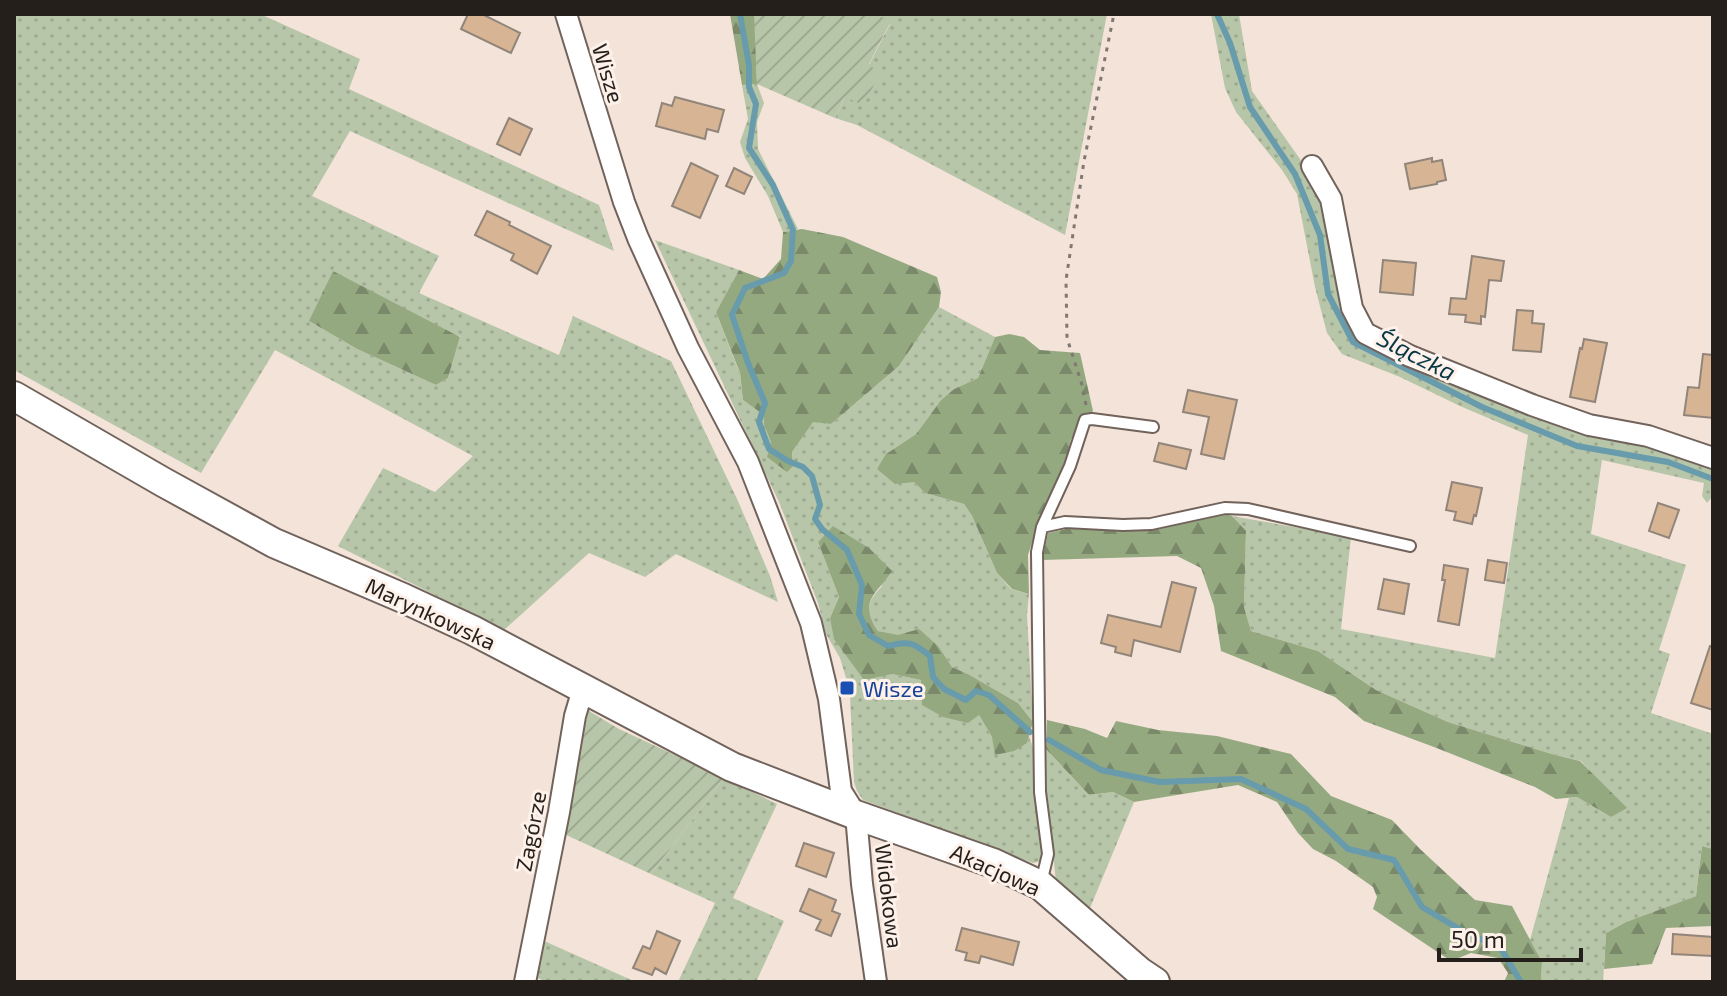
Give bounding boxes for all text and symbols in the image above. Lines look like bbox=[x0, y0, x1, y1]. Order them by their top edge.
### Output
street label: Wisze bbox=[588, 40, 630, 106]
water label: Ślączka bbox=[1373, 322, 1461, 386]
street label: Marynkowska bbox=[362, 572, 500, 654]
place label: Wisze bbox=[863, 675, 924, 701]
marker: Wisze bbox=[838, 679, 856, 697]
street label: Zagórze bbox=[510, 789, 550, 873]
street label: Akacjowa bbox=[947, 838, 1045, 901]
street label: Widokowa bbox=[871, 842, 909, 950]
scale bar bbox=[1439, 912, 1581, 962]
text: 50 m bbox=[1451, 924, 1505, 953]

